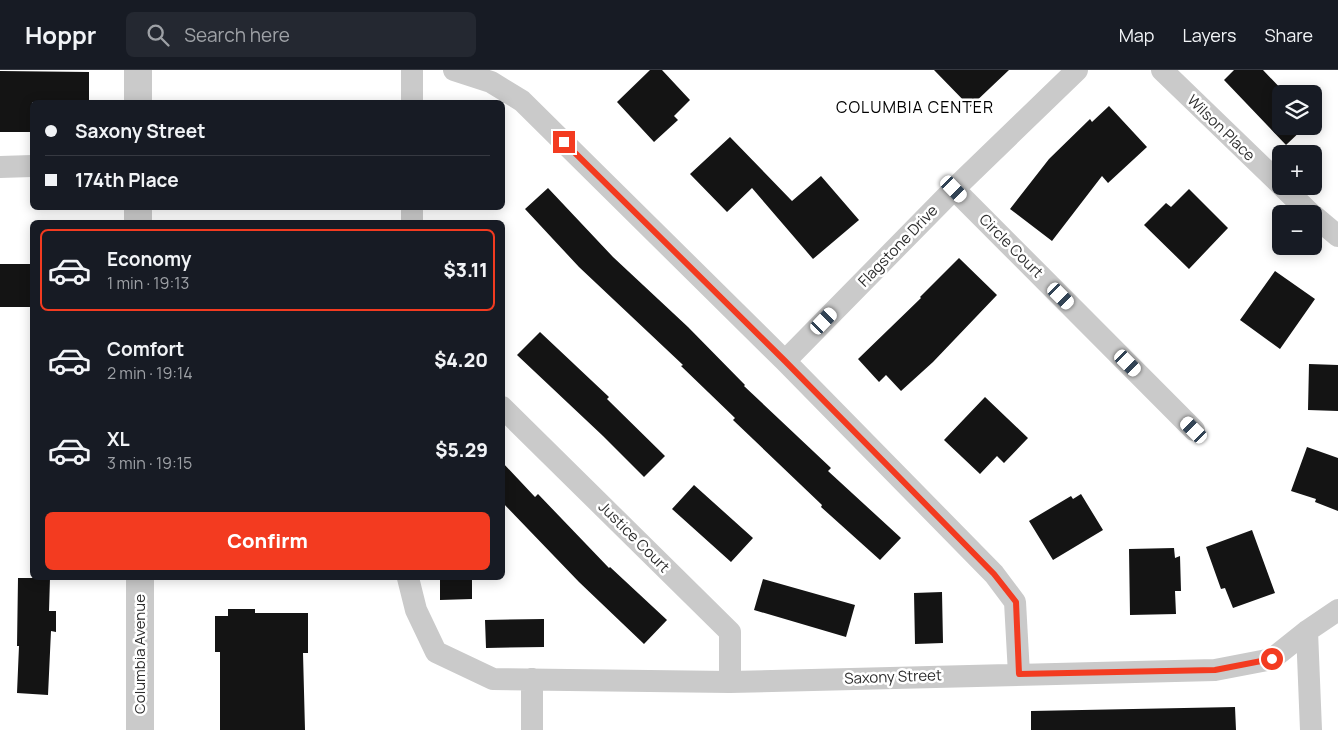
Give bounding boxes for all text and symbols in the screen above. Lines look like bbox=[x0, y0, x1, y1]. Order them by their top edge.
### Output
search box bbox=[126, 12, 476, 57]
text: Hoppr bbox=[25, 18, 96, 51]
icon: search bbox=[144, 21, 172, 49]
text: Search here bbox=[184, 22, 290, 48]
text: Map bbox=[1119, 23, 1154, 47]
text: Layers bbox=[1182, 23, 1236, 47]
text: Share bbox=[1264, 23, 1313, 47]
map controls bbox=[1272, 85, 1322, 255]
button: layers bbox=[1272, 85, 1322, 135]
street label: Wilson Place bbox=[1183, 90, 1260, 166]
district label: COLUMBIA CENTER bbox=[836, 96, 994, 118]
text: Saxony Street bbox=[75, 118, 205, 144]
route end bbox=[553, 131, 575, 153]
button: + bbox=[1272, 145, 1322, 195]
text: 174th Place bbox=[75, 167, 179, 193]
car bbox=[938, 173, 969, 205]
street label: Flagstone Drive bbox=[853, 200, 942, 291]
button: − bbox=[1272, 205, 1322, 255]
street label: Circle Court bbox=[975, 209, 1048, 282]
text: Economy bbox=[107, 246, 191, 272]
icon: car bbox=[47, 248, 92, 293]
text: $3.11 bbox=[444, 257, 488, 283]
text: 1 min · 19:13 bbox=[107, 272, 189, 294]
car bbox=[1045, 280, 1076, 312]
car bbox=[808, 305, 839, 337]
text: Comfort bbox=[107, 336, 184, 362]
icon: car bbox=[47, 338, 92, 383]
text: $4.20 bbox=[434, 347, 488, 373]
car bbox=[1112, 347, 1143, 379]
text: 2 min · 19:14 bbox=[107, 362, 193, 384]
car bbox=[1178, 414, 1209, 446]
text: XL bbox=[107, 426, 130, 452]
icon: car bbox=[47, 428, 92, 473]
text: $5.29 bbox=[435, 437, 488, 463]
text: 3 min · 19:15 bbox=[107, 452, 192, 474]
street label: Justice Court bbox=[594, 496, 675, 577]
button: Confirm bbox=[45, 512, 490, 570]
street label: Columbia Avenue bbox=[129, 594, 150, 714]
route start bbox=[1261, 648, 1283, 670]
street label: Saxony Street bbox=[844, 664, 942, 689]

